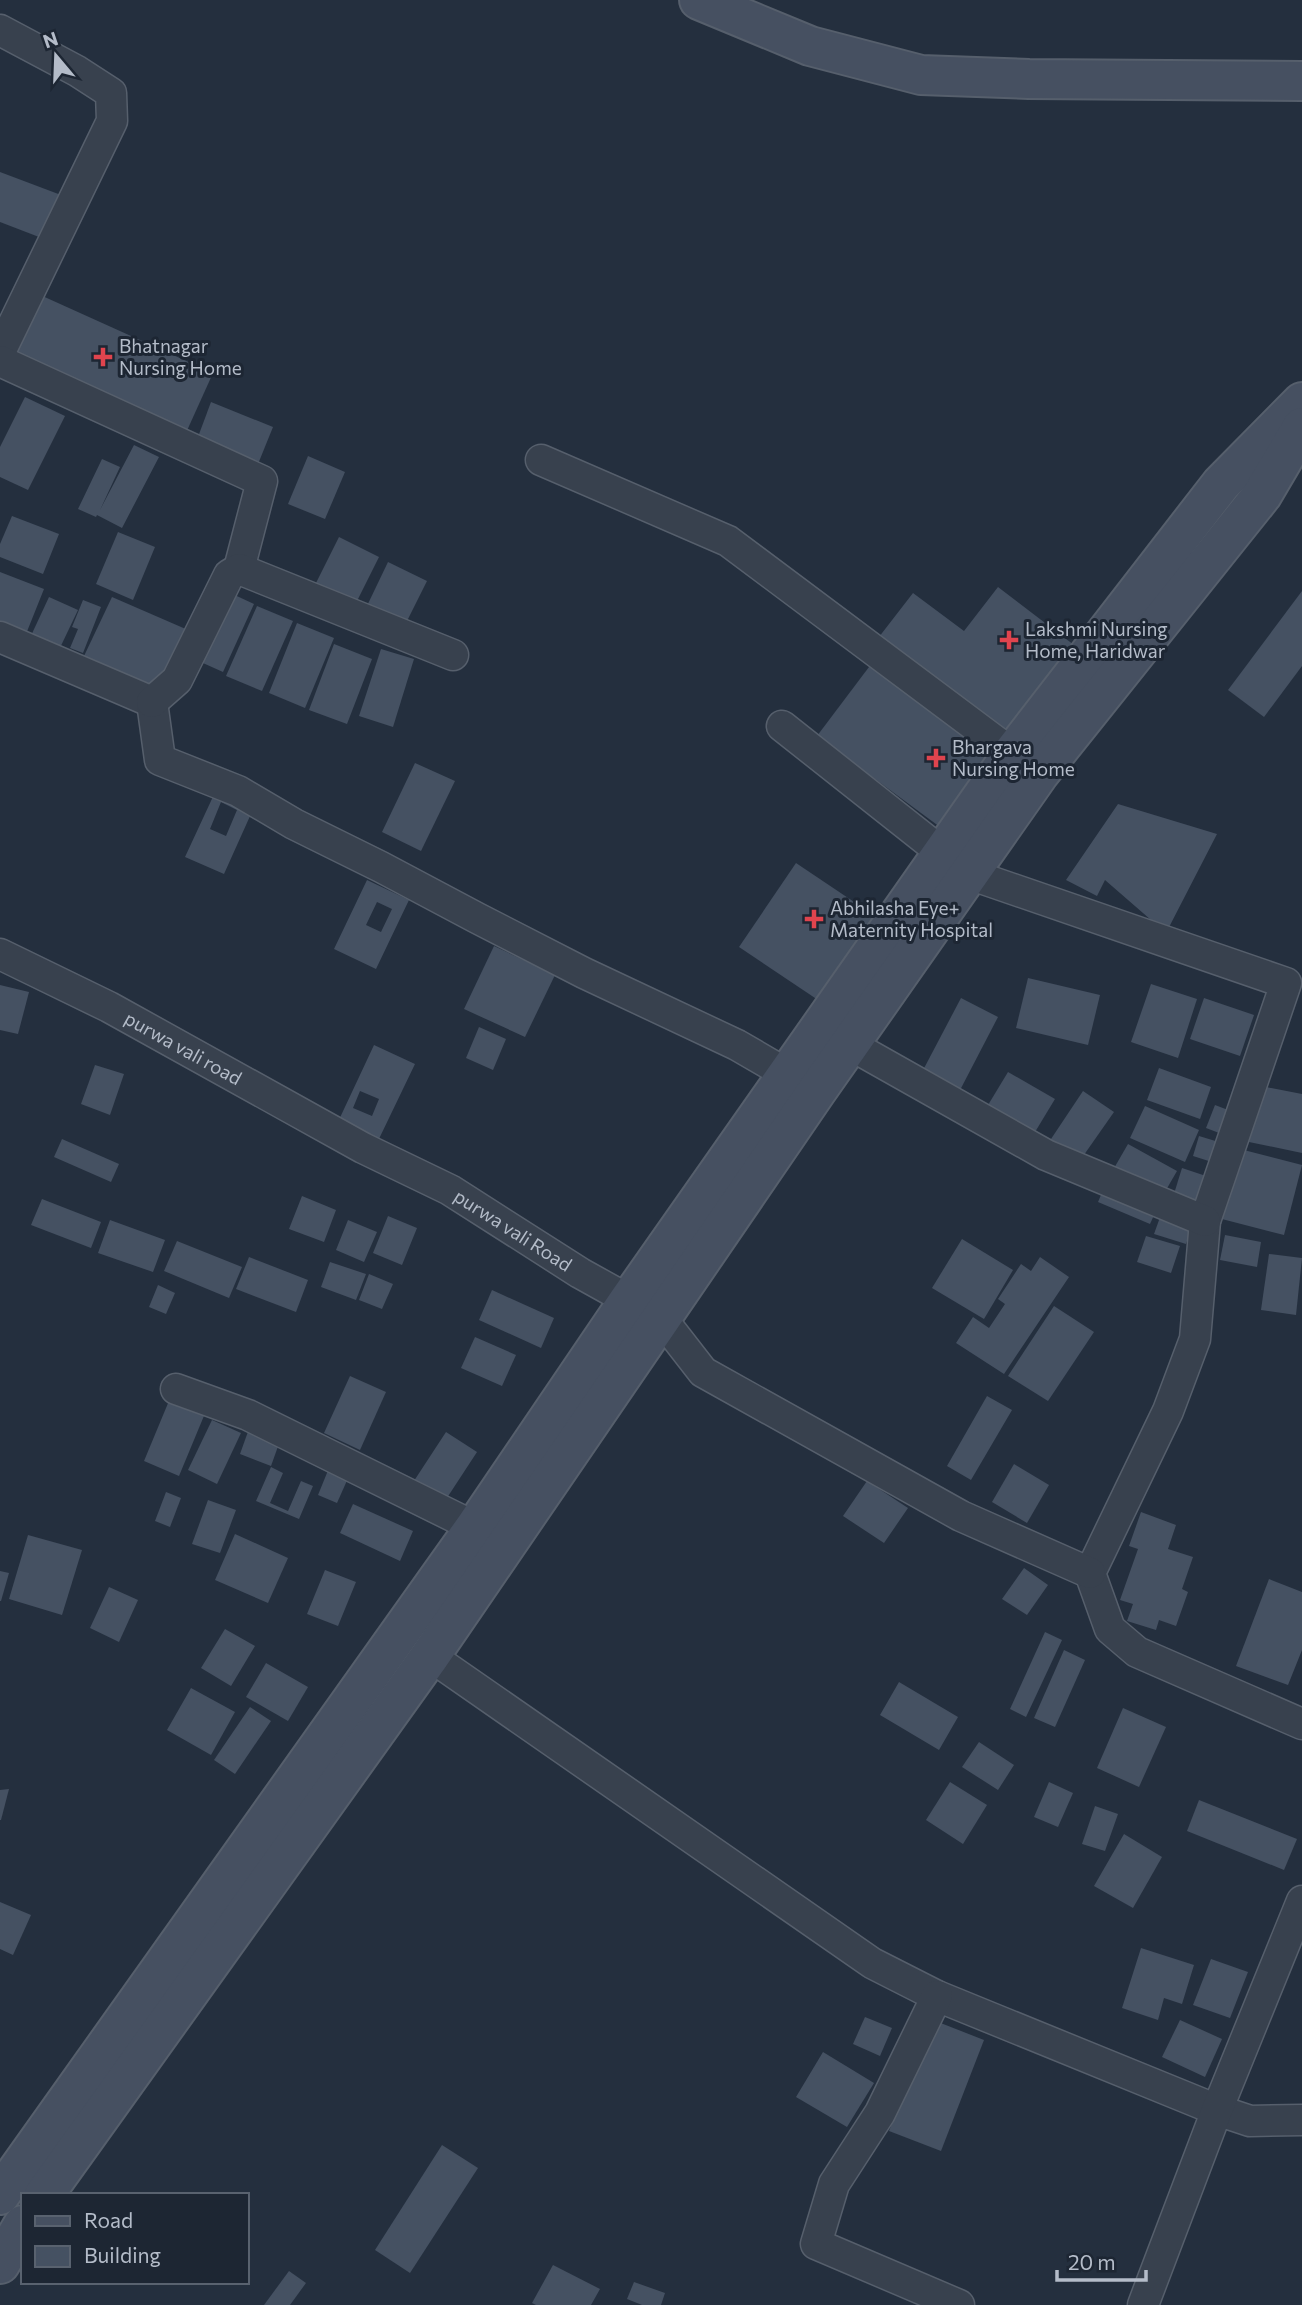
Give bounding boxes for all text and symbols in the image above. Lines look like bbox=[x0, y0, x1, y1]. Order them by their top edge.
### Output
north arrow bbox=[21, 21, 91, 91]
text: N bbox=[40, 26, 61, 53]
place label: Bhatnagar Nursing Home bbox=[119, 334, 242, 379]
marker: Bhatnagar Nursing Home bbox=[93, 347, 113, 367]
place label: Lakshmi Nursing Home, Haridwar bbox=[1025, 617, 1168, 662]
marker: Lakshmi Nursing Home, Haridwar bbox=[999, 630, 1019, 650]
place label: Bhargava Nursing Home bbox=[952, 735, 1075, 780]
marker: Bhargava Nursing Home bbox=[926, 748, 946, 768]
place label: Abhilasha Eye+ Maternity Hospital bbox=[830, 896, 993, 941]
marker: Abhilasha Eye+ Maternity Hospital bbox=[804, 909, 824, 929]
street label: purwa vali road bbox=[121, 1006, 246, 1089]
street label: purwa vali Road bbox=[450, 1184, 576, 1276]
legend bbox=[21, 2193, 248, 2284]
text: Road bbox=[84, 2207, 133, 2232]
scale bar bbox=[1057, 2238, 1146, 2282]
text: Building bbox=[84, 2242, 161, 2267]
text: 20 m bbox=[1068, 2249, 1116, 2274]

